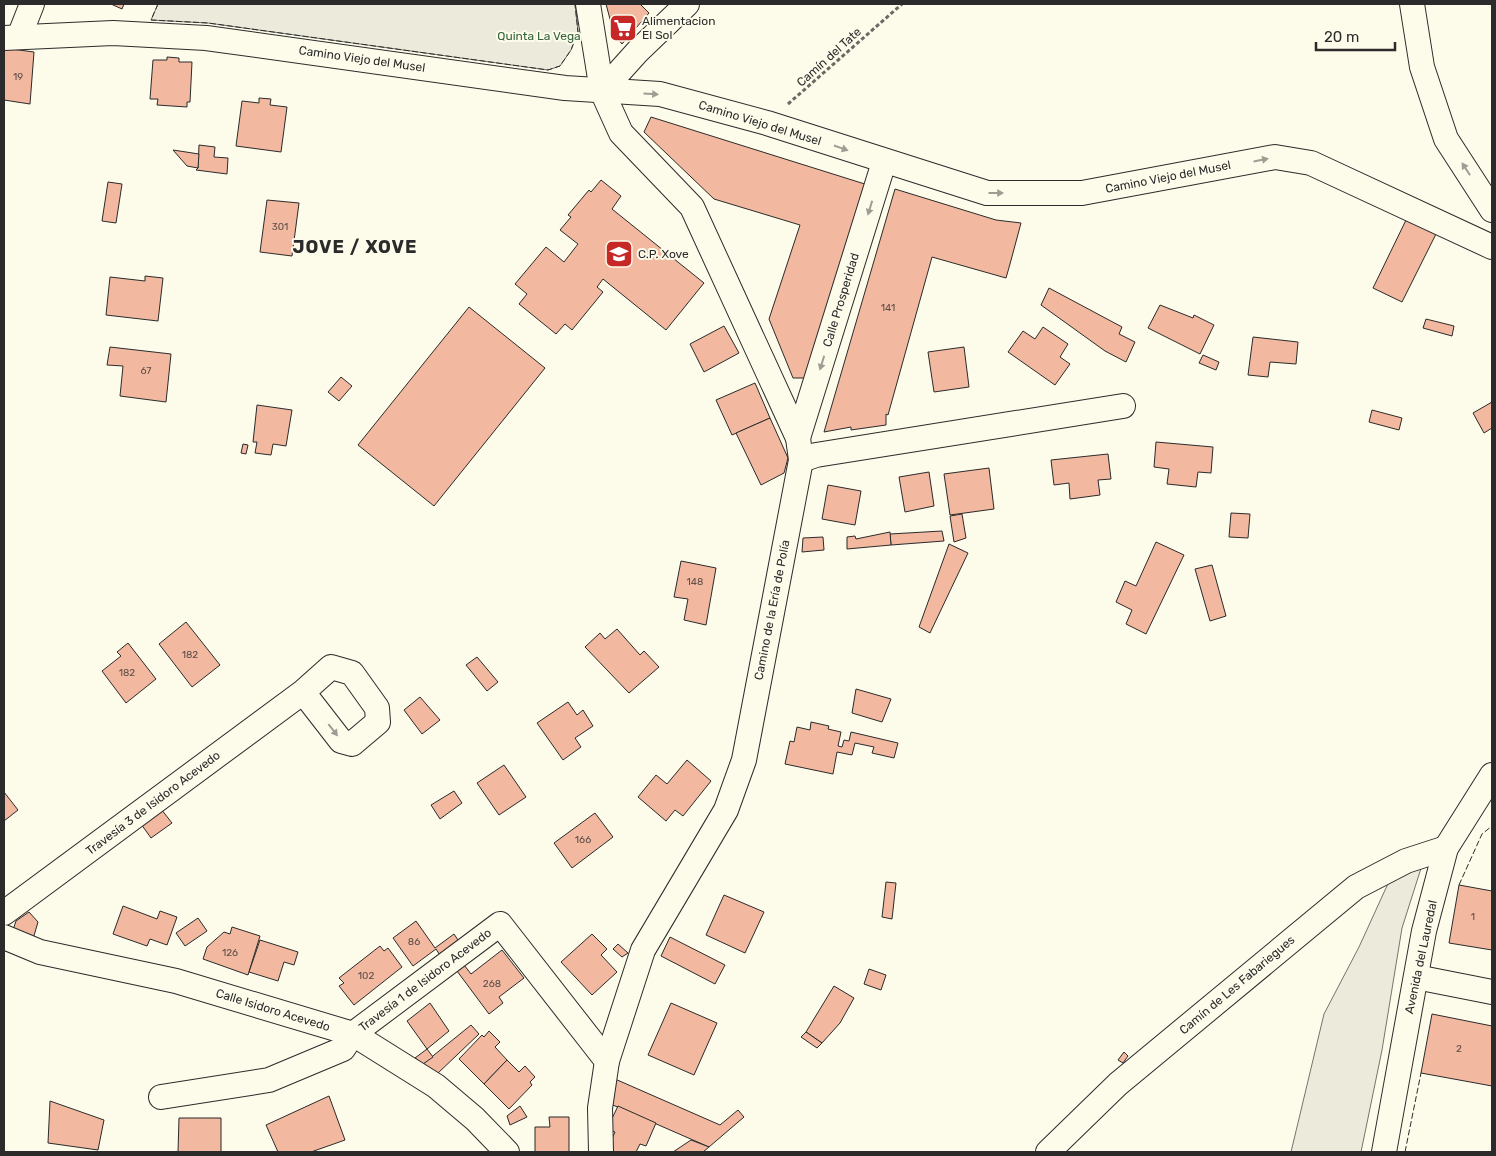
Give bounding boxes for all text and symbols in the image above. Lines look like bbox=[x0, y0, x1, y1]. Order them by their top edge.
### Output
supermarket icon: Alimentacion El Sol bbox=[608, 13, 638, 43]
place label: Alimentacion El Sol bbox=[642, 14, 715, 42]
scale bar bbox=[1316, 20, 1395, 52]
street label: Camín del Tate bbox=[794, 24, 864, 90]
text: 20 m bbox=[1324, 28, 1359, 46]
park label: Quinta La Vega bbox=[497, 29, 581, 43]
street label: Camino Viejo del Musel bbox=[298, 43, 426, 75]
house number: 19 bbox=[13, 71, 23, 83]
one-way arrow bbox=[643, 90, 659, 98]
street label: Camino Viejo del Musel bbox=[697, 98, 823, 148]
one-way arrow bbox=[833, 144, 848, 152]
one-way arrow bbox=[1253, 156, 1269, 164]
street label: Camino Viejo del Musel bbox=[1104, 158, 1232, 196]
one-way arrow bbox=[1461, 162, 1471, 176]
one-way arrow bbox=[989, 189, 1005, 197]
one-way arrow bbox=[865, 201, 873, 216]
house number: 301 bbox=[272, 221, 288, 233]
district label: JOVE / XOVE bbox=[292, 236, 418, 258]
school or university icon: C.P. Xove bbox=[604, 239, 634, 269]
place label: C.P. Xove bbox=[638, 247, 689, 261]
street label: Calle Prosperidad bbox=[820, 251, 862, 349]
house number: 141 bbox=[881, 302, 895, 314]
one-way arrow bbox=[817, 356, 825, 371]
house number: 67 bbox=[141, 365, 151, 377]
street label: Camino de la Ería de Polía bbox=[752, 539, 792, 681]
house number: 148 bbox=[687, 576, 703, 588]
house number: 182 bbox=[182, 649, 198, 661]
house number: 182 bbox=[119, 667, 135, 679]
one-way arrow bbox=[327, 723, 338, 736]
street label: Travesía 3 de Isidoro Acevedo bbox=[83, 748, 223, 858]
house number: 166 bbox=[575, 834, 591, 846]
street label: Avenida del Lauredal bbox=[1402, 899, 1440, 1015]
house number: 1 bbox=[1471, 911, 1475, 923]
street label: Travesía 1 de Isidoro Acevedo bbox=[356, 926, 494, 1034]
street label: Camín de Les Fabariegues bbox=[1177, 933, 1297, 1037]
house number: 86 bbox=[408, 936, 420, 948]
house number: 126 bbox=[222, 947, 238, 959]
house number: 102 bbox=[358, 970, 374, 982]
house number: 268 bbox=[483, 978, 501, 990]
street label: Calle Isidoro Acevedo bbox=[214, 986, 332, 1034]
house number: 2 bbox=[1456, 1043, 1462, 1055]

